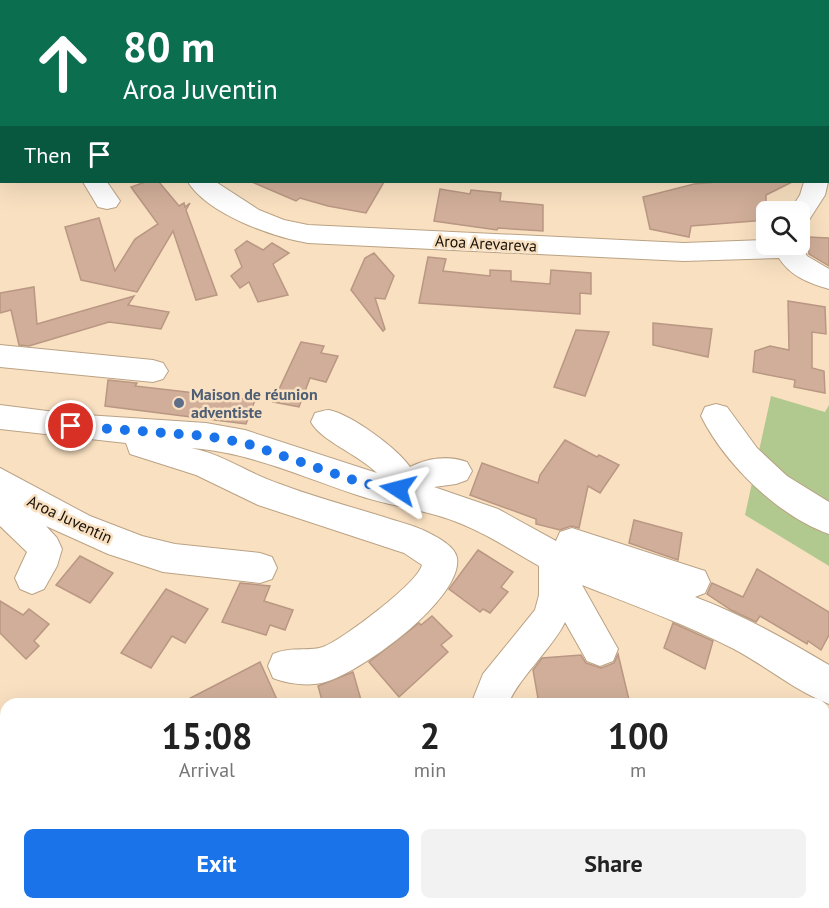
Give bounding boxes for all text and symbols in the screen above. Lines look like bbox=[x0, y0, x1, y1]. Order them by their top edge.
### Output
text: 80 m bbox=[123, 19, 215, 74]
icon: ahead bbox=[24, 24, 102, 102]
text: Aroa Juventin bbox=[123, 72, 278, 106]
icon: arrive bbox=[83, 138, 116, 171]
text: Then bbox=[24, 141, 71, 169]
map controls bbox=[756, 201, 810, 255]
button: search bbox=[756, 201, 810, 255]
street label: Aroa Arevareva bbox=[434, 230, 538, 256]
place label: Maison de réunion adventiste bbox=[191, 384, 318, 422]
marker: Maison de réunion adventiste bbox=[172, 396, 186, 410]
pin bbox=[45, 400, 96, 451]
icon: arrive bbox=[54, 409, 87, 442]
position arrow bbox=[366, 457, 430, 521]
street label: Aroa Juventin bbox=[24, 491, 116, 547]
text: 15:08 bbox=[161, 712, 253, 759]
text: 2 bbox=[420, 712, 440, 759]
text: 100 bbox=[608, 712, 669, 759]
text: Arrival bbox=[179, 757, 235, 783]
text: min bbox=[414, 757, 446, 783]
text: m bbox=[630, 757, 646, 783]
button: Exit bbox=[24, 829, 409, 898]
button: Share bbox=[421, 829, 806, 898]

